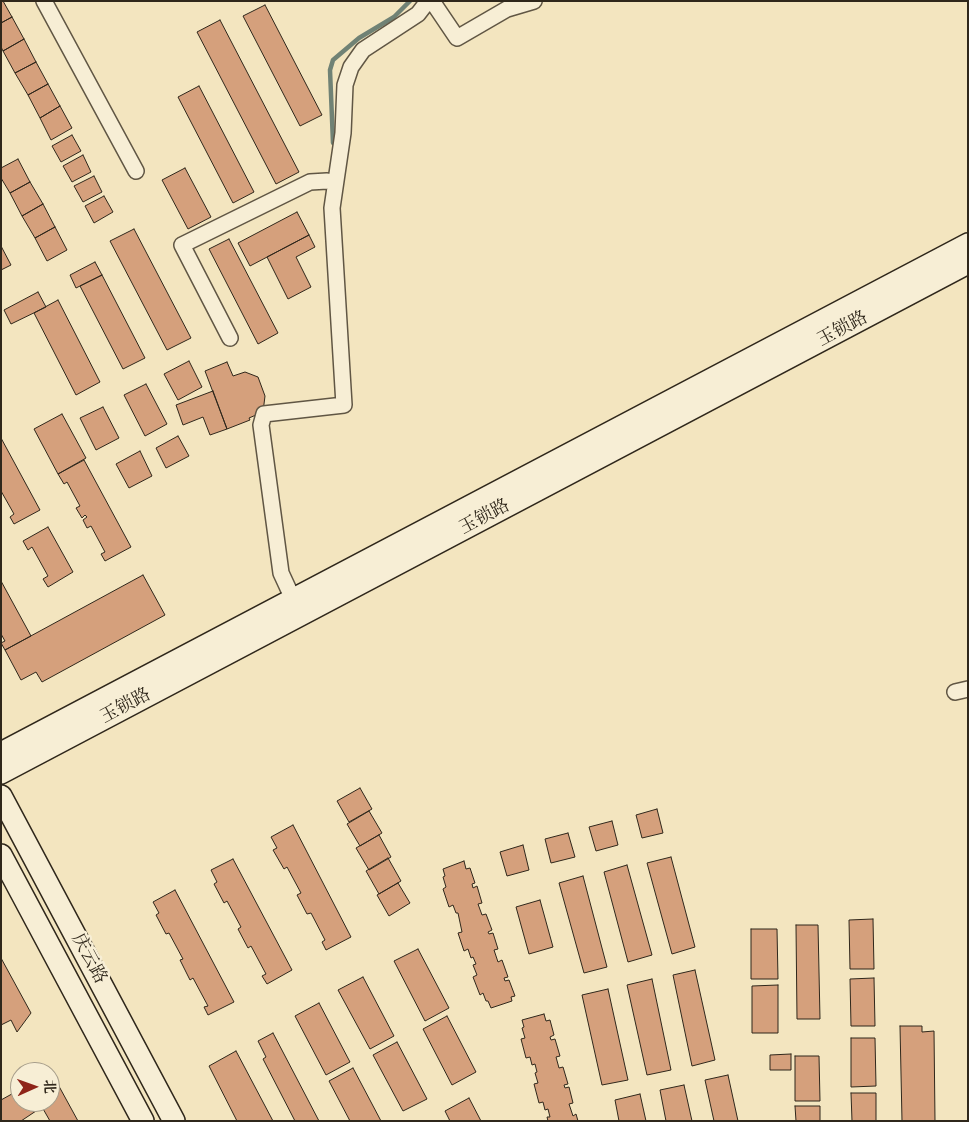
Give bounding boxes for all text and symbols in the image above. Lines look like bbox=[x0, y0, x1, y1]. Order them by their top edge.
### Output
street label: 玉锁路 bbox=[814, 308, 872, 352]
street label: 玉锁路 bbox=[456, 496, 514, 540]
street label: 玉锁路 bbox=[97, 685, 155, 729]
street label: 庆云路 bbox=[66, 930, 110, 988]
north arrow bbox=[10, 1062, 60, 1112]
text: 北 bbox=[40, 1079, 58, 1094]

